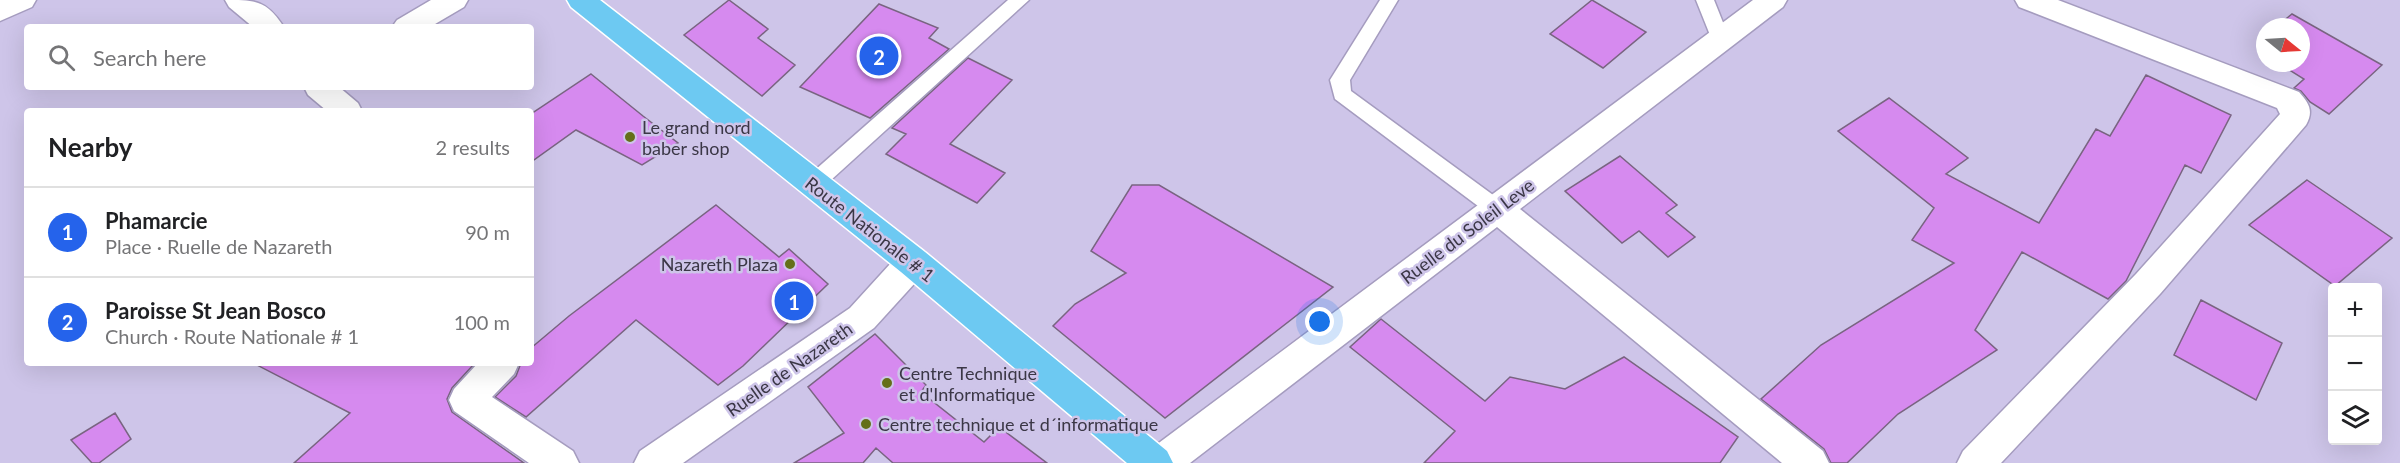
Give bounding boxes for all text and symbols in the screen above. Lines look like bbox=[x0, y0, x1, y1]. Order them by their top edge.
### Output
north arrow bbox=[2256, 18, 2310, 72]
search box bbox=[24, 24, 534, 90]
pin: 2 bbox=[860, 34, 898, 78]
icon: search bbox=[45, 41, 78, 74]
text: Search here bbox=[93, 44, 206, 71]
place label: Le grand nord baber shop bbox=[642, 116, 751, 159]
marker: Le grand nord baber shop bbox=[623, 130, 637, 144]
text: Nearby bbox=[48, 131, 133, 163]
text: 2 results bbox=[435, 135, 510, 159]
street label: Route Nationale # 1 bbox=[801, 172, 939, 286]
street label: Ruelle du Soleil Leve bbox=[1396, 174, 1538, 288]
text: Phamarcie bbox=[105, 207, 208, 234]
text: 1 bbox=[62, 220, 73, 244]
text: 90 m bbox=[465, 220, 510, 244]
text: Place · Ruelle de Nazareth bbox=[105, 234, 332, 258]
place label: Nazareth Plaza bbox=[661, 253, 778, 275]
marker: Nazareth Plaza bbox=[783, 257, 797, 271]
pin: 1 bbox=[774, 278, 814, 324]
map controls bbox=[2328, 283, 2382, 445]
button: + bbox=[2328, 283, 2382, 337]
text: Paroisse St Jean Bosco bbox=[105, 297, 326, 324]
your location bbox=[1305, 307, 1334, 336]
text: 2 bbox=[62, 310, 73, 334]
text: 100 m bbox=[454, 310, 510, 334]
street label: Ruelle de Nazareth bbox=[722, 317, 856, 421]
text: Church · Route Nationale # 1 bbox=[105, 324, 359, 348]
button: − bbox=[2328, 337, 2382, 391]
place label: Centre Technique et d'Informatique bbox=[899, 362, 1037, 405]
marker: Centre Technique et d'Informatique bbox=[880, 376, 894, 390]
button: layers bbox=[2328, 391, 2382, 445]
place label: Centre technique et d´informatique bbox=[878, 413, 1158, 435]
marker: Centre technique et d´informatique bbox=[859, 417, 873, 431]

